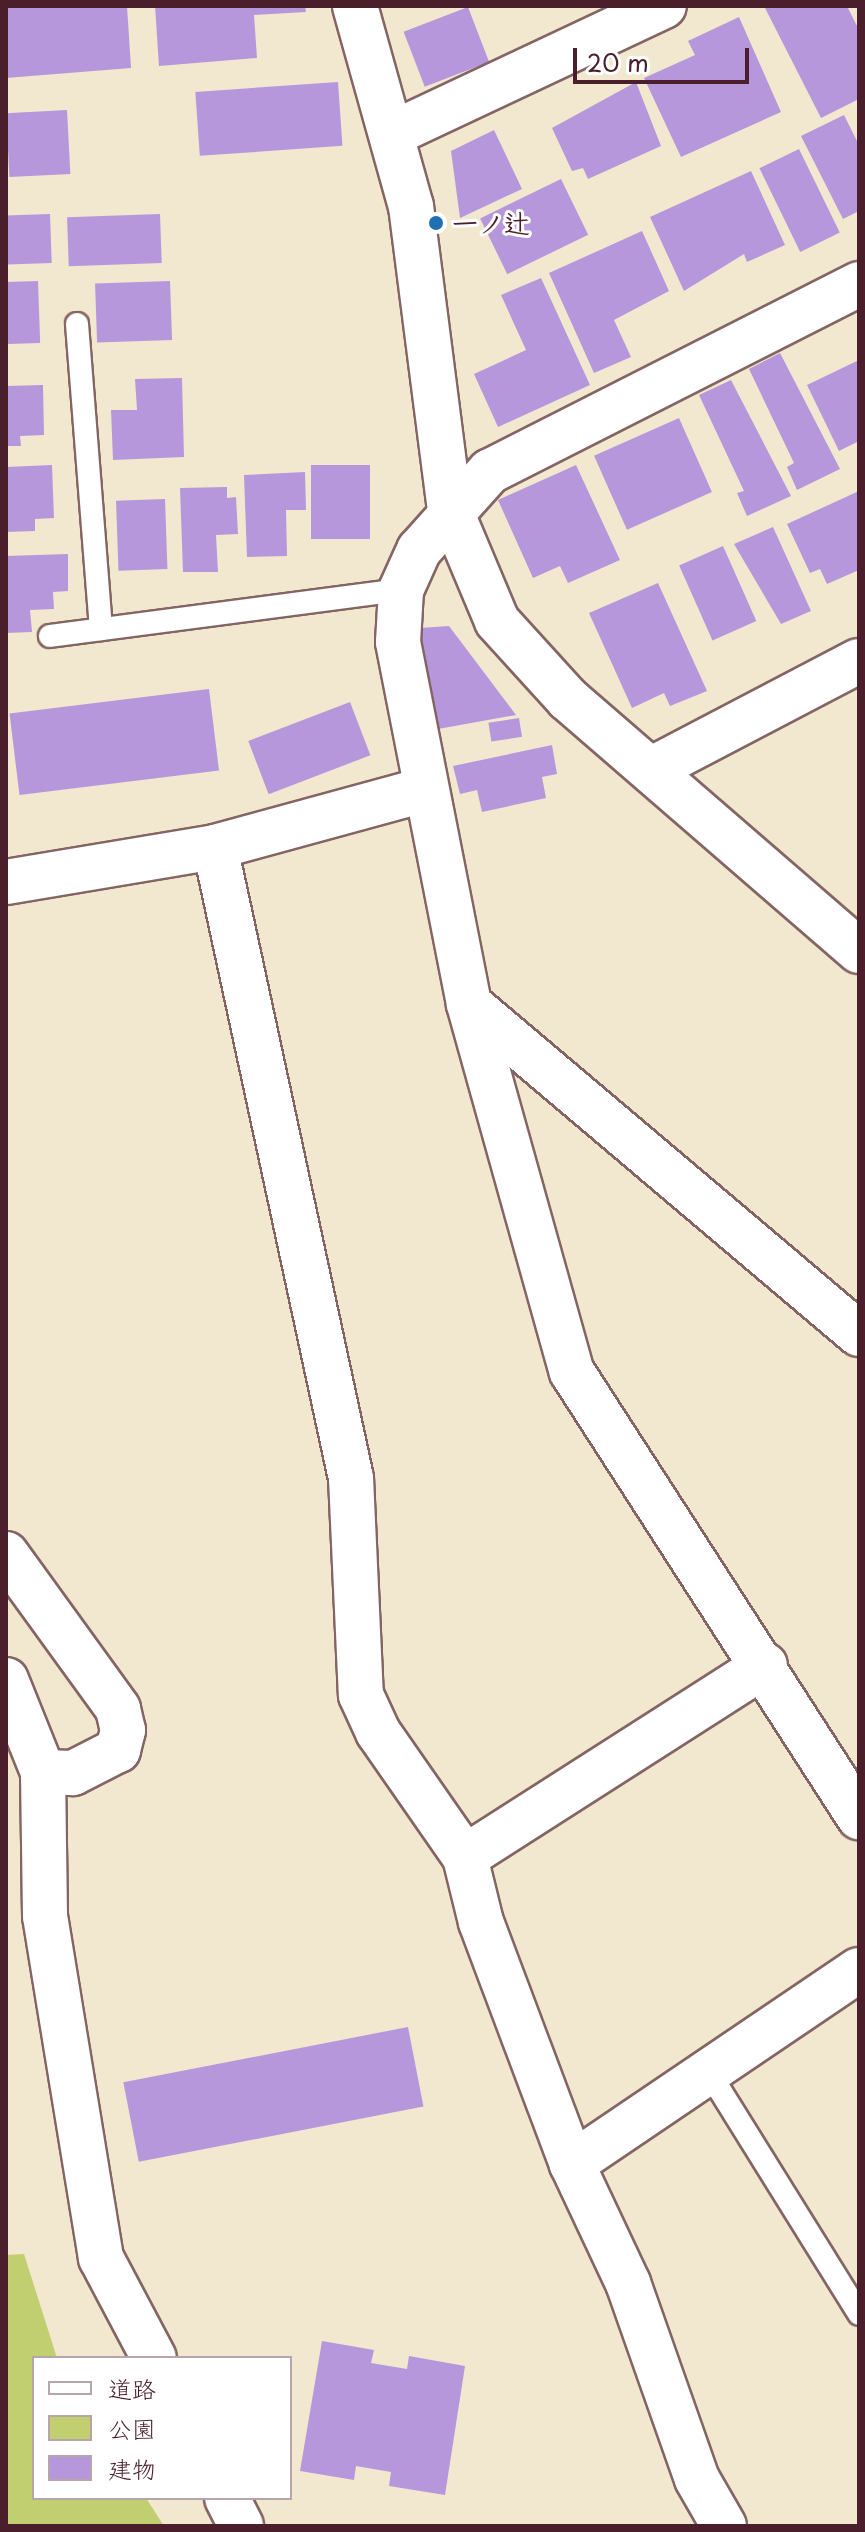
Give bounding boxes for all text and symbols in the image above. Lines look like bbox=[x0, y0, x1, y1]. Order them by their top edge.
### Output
scale bar bbox=[577, 32, 753, 82]
text: 20 m bbox=[587, 44, 649, 80]
place label: 一ノ辻 bbox=[452, 207, 530, 239]
marker: 一ノ辻 bbox=[427, 214, 445, 232]
legend bbox=[32, 2356, 292, 2500]
text: 道路 bbox=[108, 2370, 156, 2406]
text: 公園 bbox=[108, 2410, 156, 2446]
text: 建物 bbox=[108, 2450, 156, 2486]

